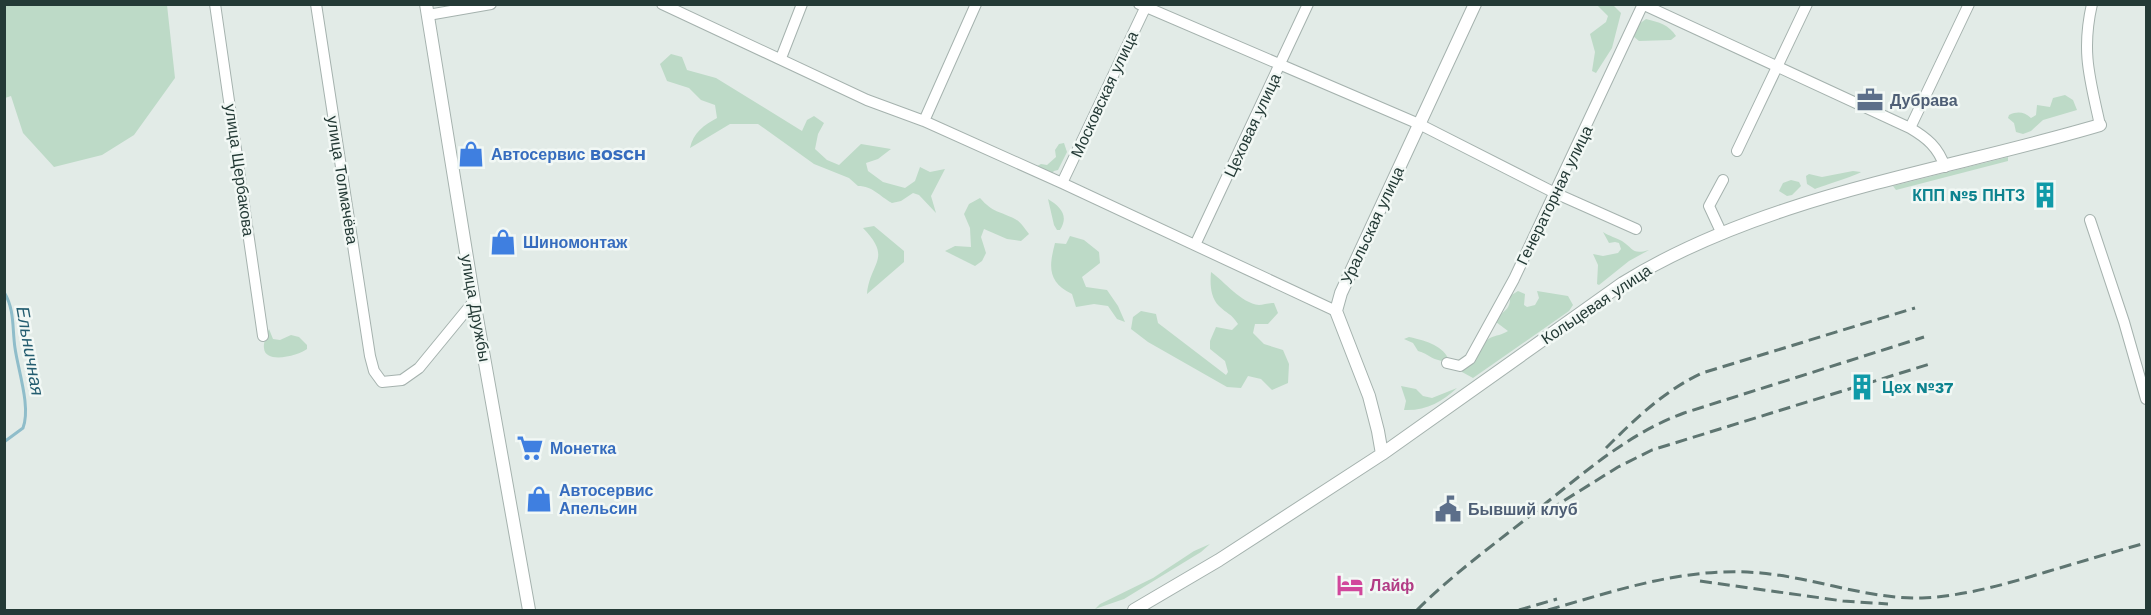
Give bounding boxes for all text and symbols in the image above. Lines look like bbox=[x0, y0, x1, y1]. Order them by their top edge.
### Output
street label: Московская улица bbox=[1067, 28, 1142, 160]
street label: Цеховая улица bbox=[1220, 70, 1285, 180]
office icon: Дубрава bbox=[1855, 85, 1885, 115]
place label: Дубрава bbox=[1890, 91, 1958, 110]
street label: улица Щербакова bbox=[221, 103, 258, 237]
street label: улица Толмачёва bbox=[323, 114, 362, 246]
street label: Генераторная улица bbox=[1512, 122, 1596, 268]
shop icon: Автосервис BOSCH bbox=[456, 139, 486, 169]
place label: Автосервис BOSCH bbox=[491, 145, 646, 164]
street label: Уральская улица bbox=[1337, 163, 1408, 287]
building icon: КПП №5 ПНТЗ bbox=[2030, 180, 2060, 210]
place label: КПП №5 ПНТЗ bbox=[1912, 186, 2025, 205]
shop icon: Шиномонтаж bbox=[488, 227, 518, 257]
place label: Шиномонтаж bbox=[523, 233, 628, 252]
street label: улица Дружбы bbox=[457, 253, 494, 363]
street label: Кольцевая улица bbox=[1538, 260, 1655, 348]
water label: Ельничная bbox=[12, 305, 49, 398]
building icon: Цех №37 bbox=[1847, 372, 1877, 402]
place label: Цех №37 bbox=[1882, 378, 1954, 397]
supermarket icon: Монетка bbox=[515, 433, 545, 463]
place label: Монетка bbox=[550, 439, 616, 458]
place label: Автосервис Апельсин bbox=[559, 481, 654, 518]
shop icon: Автосервис Апельсин bbox=[524, 484, 554, 514]
public building icon: Бывший клуб bbox=[1433, 494, 1463, 524]
place label: Бывший клуб bbox=[1468, 500, 1578, 519]
hotel icon: Лайф bbox=[1335, 570, 1365, 600]
place label: Лайф bbox=[1370, 576, 1414, 595]

